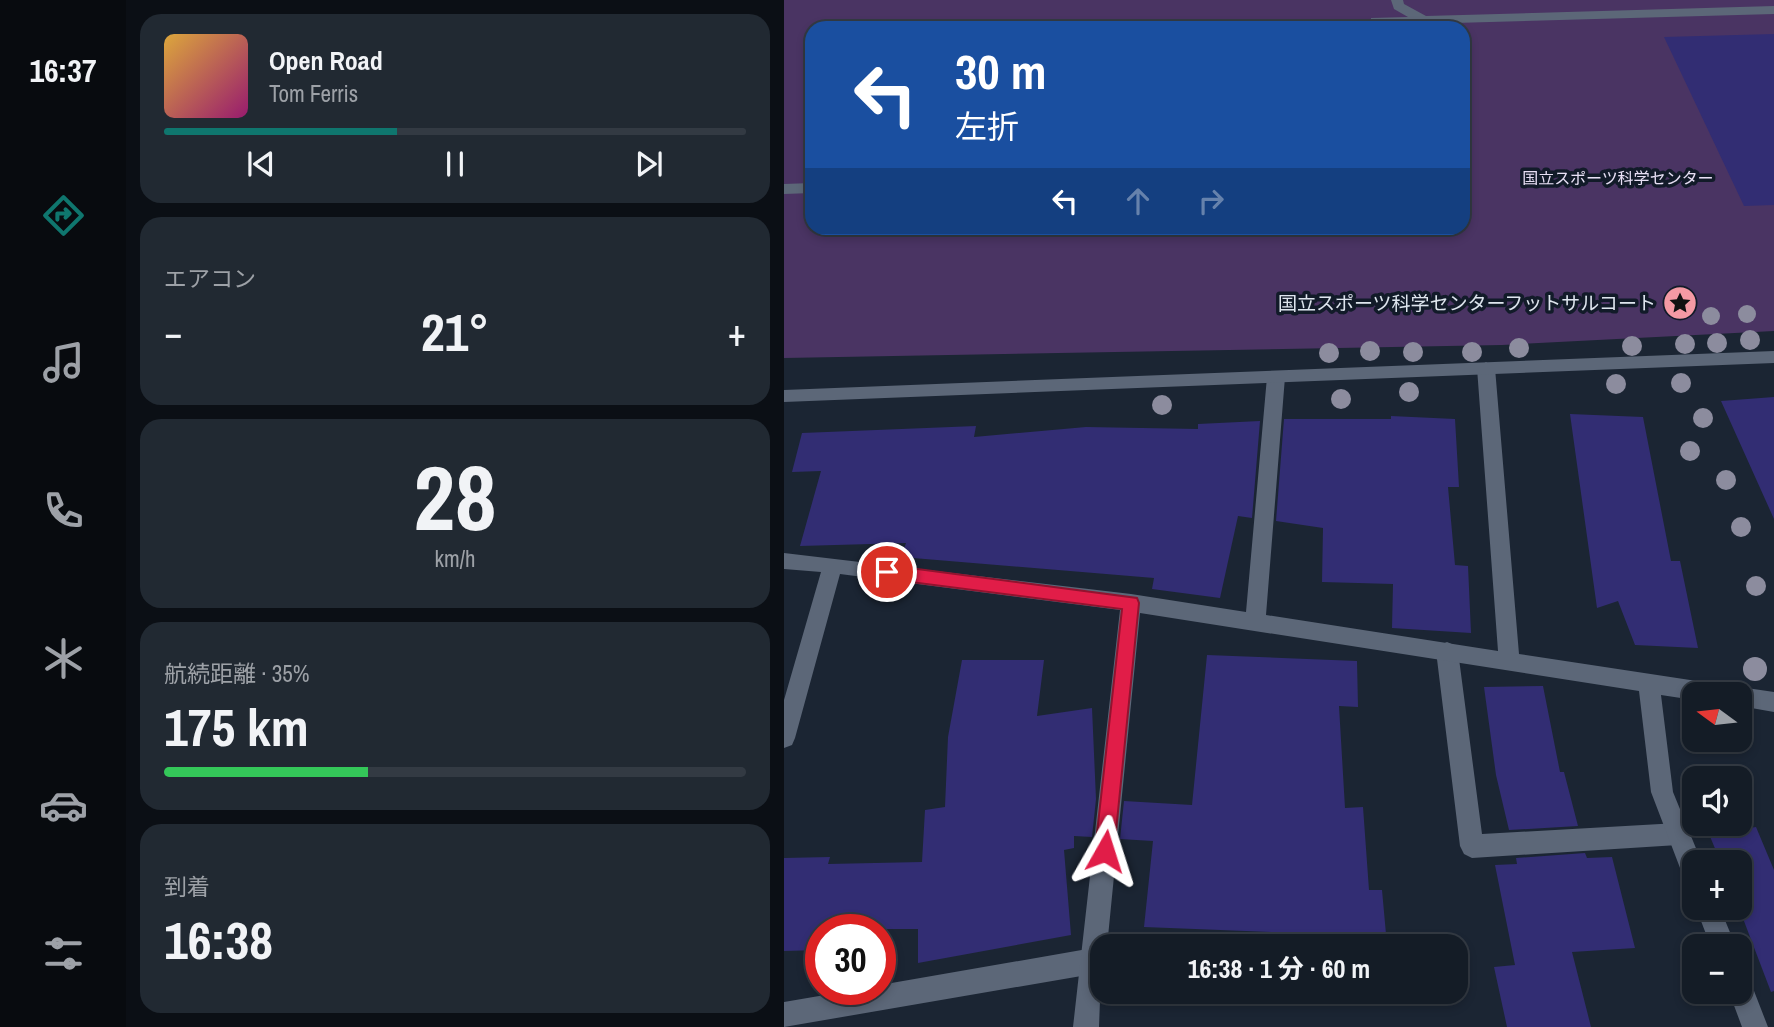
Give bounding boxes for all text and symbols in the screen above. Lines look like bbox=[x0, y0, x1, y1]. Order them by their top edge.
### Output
text: 30 m bbox=[955, 38, 1047, 104]
text: Open Road bbox=[269, 43, 383, 78]
text: 16:37 bbox=[29, 49, 97, 92]
icon: left bbox=[840, 49, 931, 140]
text: Tom Ferris bbox=[269, 78, 358, 109]
text: 左折 bbox=[955, 105, 1019, 148]
icon: previous bbox=[242, 145, 280, 183]
icon: pause bbox=[436, 145, 474, 183]
icon: next bbox=[630, 145, 668, 183]
park label: 国立スポーツ科学センター bbox=[1522, 167, 1714, 189]
icon: left bbox=[1046, 182, 1084, 220]
icon: ahead bbox=[1119, 182, 1157, 220]
icon: right bbox=[1192, 182, 1230, 220]
icon: directions bbox=[39, 191, 88, 240]
text: エアコン bbox=[164, 263, 256, 294]
place icon: 国立スポーツ科学センターフットサルコート bbox=[1661, 284, 1699, 322]
place label: 国立スポーツ科学センターフットサルコート bbox=[1278, 290, 1656, 316]
text: 21° bbox=[421, 297, 489, 367]
text: − bbox=[164, 307, 182, 358]
text: + bbox=[728, 307, 746, 358]
icon: music bbox=[39, 338, 88, 387]
text: 28 bbox=[414, 436, 497, 558]
icon: phone bbox=[39, 486, 88, 535]
pin bbox=[857, 542, 917, 602]
text: km/h bbox=[435, 543, 475, 574]
icon: arrive bbox=[868, 553, 906, 591]
icon: climate bbox=[39, 634, 88, 683]
text: 航続距離 · 35% bbox=[164, 658, 309, 689]
north arrow bbox=[1682, 682, 1752, 752]
map controls bbox=[1682, 682, 1752, 1004]
text: 175 km bbox=[164, 692, 309, 762]
button: sound bbox=[1682, 766, 1752, 836]
icon: car bbox=[39, 781, 88, 830]
position arrow bbox=[1068, 814, 1142, 888]
button: + bbox=[1682, 850, 1752, 920]
text: 到着 bbox=[164, 871, 210, 902]
text: 16:38 bbox=[164, 905, 273, 975]
speed limit sign: 30 bbox=[805, 914, 896, 1005]
icon: filters bbox=[39, 929, 88, 978]
button: − bbox=[1682, 934, 1752, 1004]
text: 16:38 · 1 分 · 60 m bbox=[1188, 951, 1370, 986]

